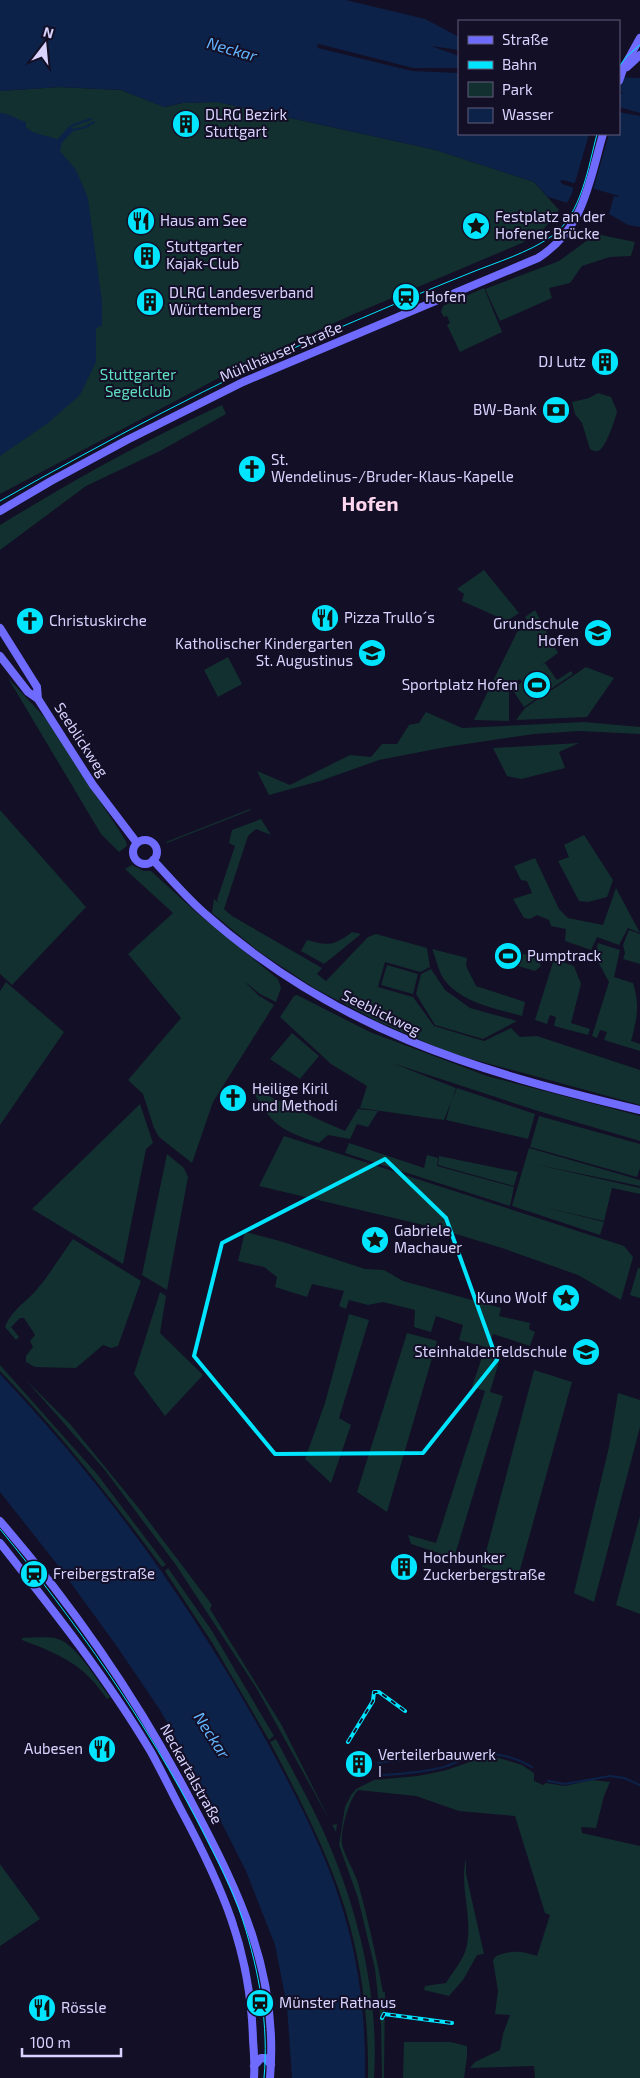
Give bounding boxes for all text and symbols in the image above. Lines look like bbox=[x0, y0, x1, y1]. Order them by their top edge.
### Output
north arrow bbox=[20, 20, 70, 70]
legend bbox=[458, 20, 620, 135]
text: N bbox=[42, 22, 56, 42]
text: Straße bbox=[502, 30, 548, 48]
water label: Neckar bbox=[205, 32, 260, 65]
text: Bahn bbox=[502, 55, 537, 73]
text: Park bbox=[502, 80, 533, 98]
place label: DLRG Bezirk Stuttgart bbox=[205, 105, 287, 140]
text: Wasser bbox=[502, 105, 554, 123]
building icon: DLRG Bezirk Stuttgart bbox=[171, 109, 201, 139]
restaurant icon: Haus am See bbox=[126, 206, 156, 236]
place label: Festplatz an der Hofener Brücke bbox=[495, 207, 605, 242]
place label: Haus am See bbox=[160, 211, 247, 229]
place icon: Festplatz an der Hofener Brücke bbox=[461, 211, 491, 241]
place label: Stuttgarter Kajak-Club bbox=[166, 237, 242, 273]
building icon: Stuttgarter Kajak-Club bbox=[132, 241, 162, 271]
station icon: Hofen bbox=[391, 282, 421, 312]
place label: DLRG Landesverband Württemberg bbox=[169, 283, 314, 318]
building icon: DLRG Landesverband Württemberg bbox=[135, 287, 165, 317]
place label: Hofen bbox=[425, 287, 466, 305]
street label: Mühlhäuser Straße bbox=[217, 317, 345, 385]
building icon: DJ Lutz bbox=[590, 347, 620, 377]
place label: DJ Lutz bbox=[538, 352, 586, 370]
park label: Stuttgarter Segelclub bbox=[100, 365, 176, 400]
bank icon: BW-Bank bbox=[541, 395, 571, 425]
place label: BW-Bank bbox=[473, 400, 537, 418]
place label: St. Wendelinus-/Bruder-Klaus-Kapelle bbox=[271, 450, 514, 485]
church icon: St. Wendelinus-/Bruder-Klaus-Kapelle bbox=[237, 454, 267, 484]
district label: Hofen bbox=[342, 491, 398, 515]
restaurant icon: Pizza Trullo´s bbox=[310, 603, 340, 633]
church icon: Christuskirche bbox=[15, 606, 45, 636]
place label: Pizza Trullo´s bbox=[344, 608, 435, 626]
place label: Christuskirche bbox=[49, 611, 147, 629]
place label: Grundschule Hofen bbox=[493, 614, 579, 649]
school or university icon: Grundschule Hofen bbox=[583, 618, 613, 648]
place label: Katholischer Kindergarten St. Augustinus bbox=[175, 634, 353, 669]
school or university icon: Katholischer Kindergarten St. Augustinus bbox=[357, 638, 387, 668]
sports icon: Sportplatz Hofen bbox=[522, 670, 552, 700]
place label: Sportplatz Hofen bbox=[402, 675, 518, 693]
street label: Seeblickweg bbox=[51, 699, 113, 781]
sports icon: Pumptrack bbox=[493, 941, 523, 971]
place label: Pumptrack bbox=[527, 946, 602, 964]
street label: Seeblickweg bbox=[339, 985, 424, 1039]
place label: Heilige Kiril und Methodi bbox=[252, 1079, 338, 1114]
church icon: Heilige Kiril und Methodi bbox=[218, 1083, 248, 1113]
place label: Gabriele Machauer bbox=[394, 1221, 462, 1256]
place icon: Gabriele Machauer bbox=[360, 1225, 390, 1255]
place icon: Kuno Wolf bbox=[551, 1283, 581, 1313]
place label: Kuno Wolf bbox=[477, 1288, 547, 1306]
school or university icon: Steinhaldenfeldschule bbox=[571, 1337, 601, 1367]
place label: Steinhaldenfeldschule bbox=[414, 1342, 567, 1360]
place label: Hochbunker Zuckerbergstraße bbox=[423, 1548, 546, 1583]
building icon: Hochbunker Zuckerbergstraße bbox=[389, 1552, 419, 1582]
station icon: Freibergstraße bbox=[19, 1559, 49, 1589]
place label: Freibergstraße bbox=[53, 1564, 155, 1582]
water label: Neckar bbox=[190, 1708, 235, 1762]
street label: Neckartalstraße bbox=[157, 1720, 227, 1827]
restaurant icon: Aubesen bbox=[87, 1734, 117, 1764]
place label: Aubesen bbox=[24, 1739, 83, 1757]
place label: Verteilerbauwerk I bbox=[378, 1745, 496, 1780]
building icon: Verteilerbauwerk I bbox=[344, 1749, 374, 1779]
station icon: Münster Rathaus bbox=[245, 1988, 275, 2018]
restaurant icon: Rössle bbox=[27, 1993, 57, 2023]
place label: Münster Rathaus bbox=[279, 1993, 396, 2011]
place label: Rössle bbox=[61, 1998, 106, 2016]
scale bar bbox=[22, 2026, 121, 2058]
text: 100 m bbox=[30, 2033, 71, 2051]

